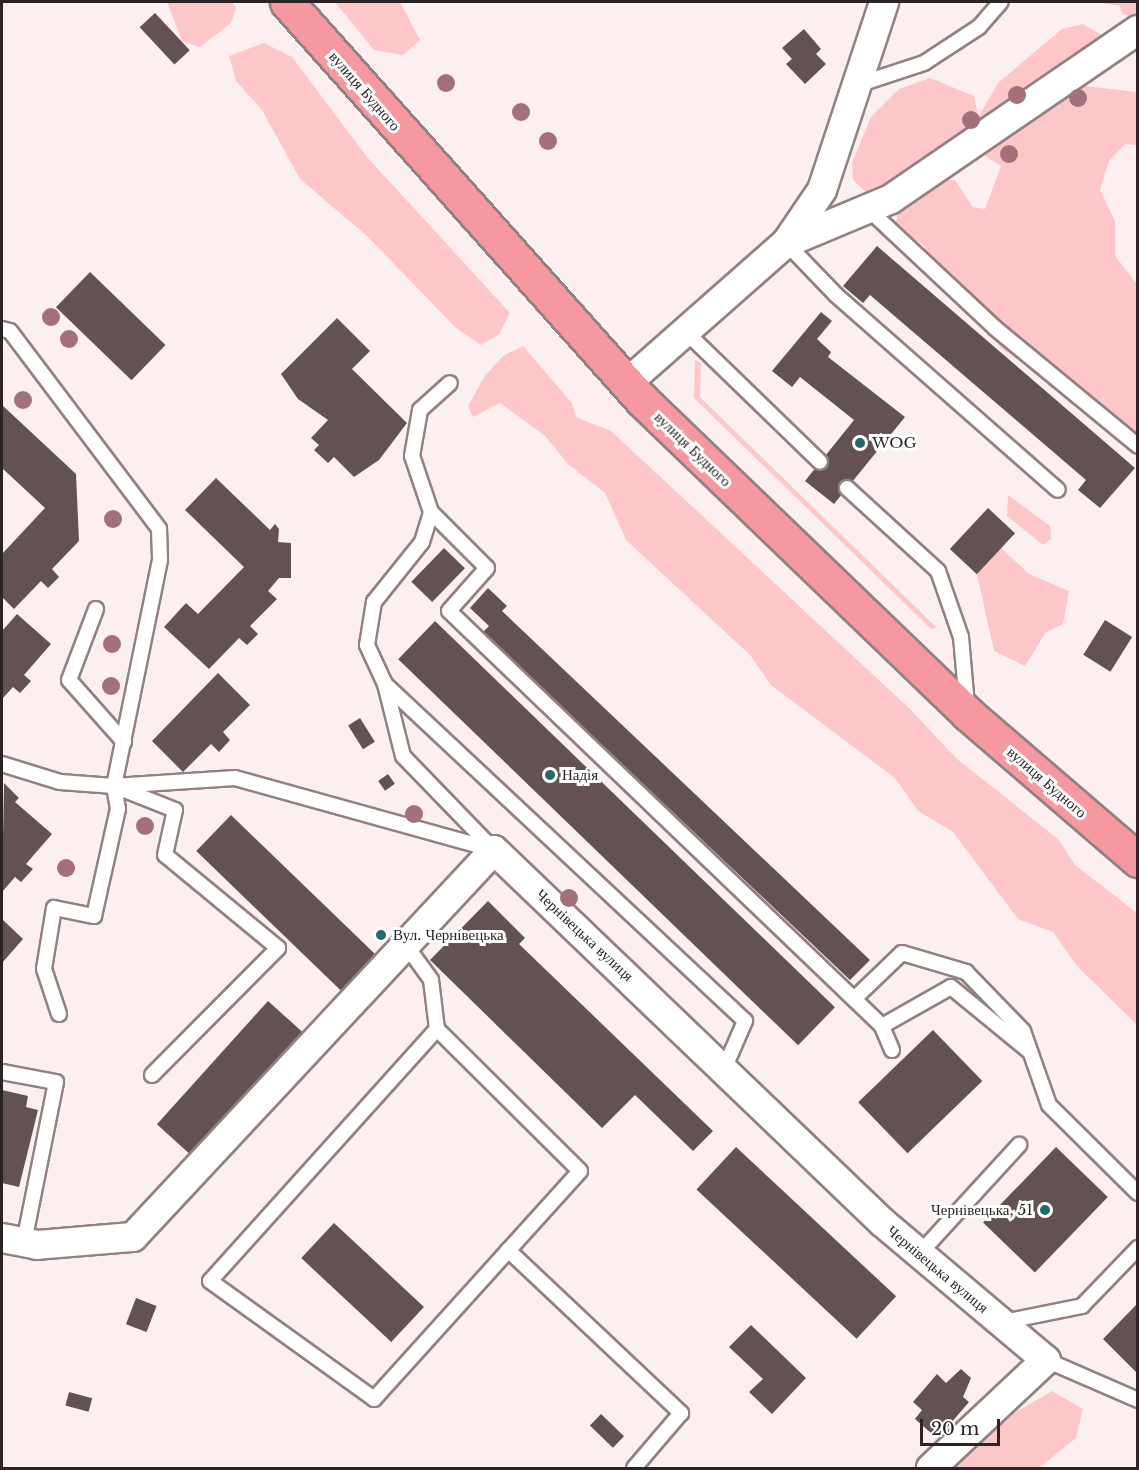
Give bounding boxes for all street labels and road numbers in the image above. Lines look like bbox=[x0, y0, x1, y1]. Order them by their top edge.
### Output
street label: вулиця Будного bbox=[326, 48, 404, 134]
street label: вулиця Будного bbox=[651, 408, 735, 490]
street label: вулиця Будного bbox=[1004, 743, 1090, 821]
street label: Чернівецька вулиця bbox=[533, 885, 637, 985]
street label: Чернівецька вулиця bbox=[884, 1221, 992, 1317]

